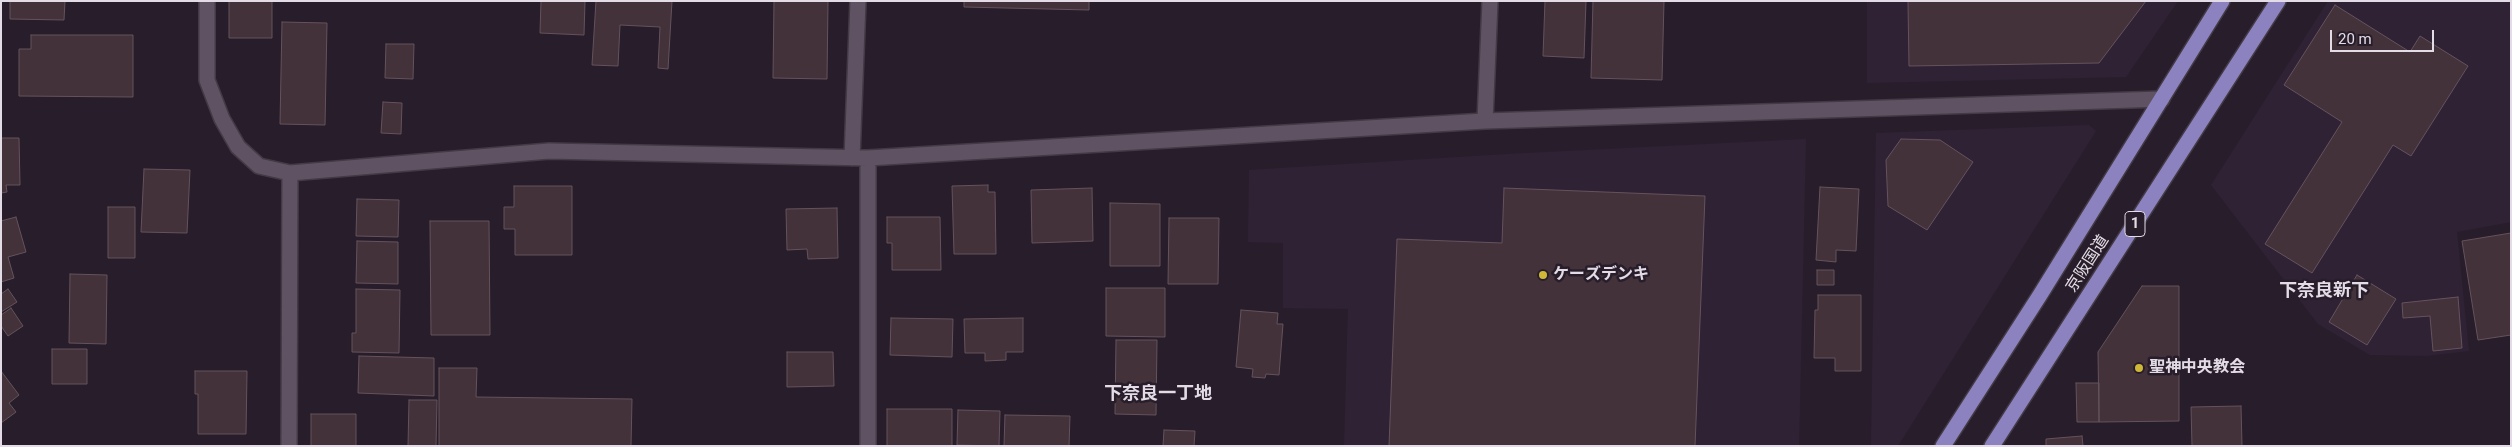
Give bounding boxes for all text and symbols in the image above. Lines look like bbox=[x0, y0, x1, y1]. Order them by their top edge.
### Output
scale bar bbox=[2332, 20, 2436, 52]
text: 20 m bbox=[2338, 30, 2372, 48]
road number: 1 bbox=[2125, 212, 2145, 236]
street label: 京阪国道 bbox=[2063, 232, 2113, 296]
place label: ケーズデンキ bbox=[1553, 265, 1649, 285]
marker: ケーズデンキ bbox=[1537, 269, 1549, 281]
district label: 下奈良新下 bbox=[2279, 280, 2369, 302]
place label: 聖神中央教会 bbox=[2149, 358, 2245, 378]
marker: 聖神中央教会 bbox=[2133, 362, 2145, 374]
district label: 下奈良一丁地 bbox=[1104, 383, 1212, 405]

